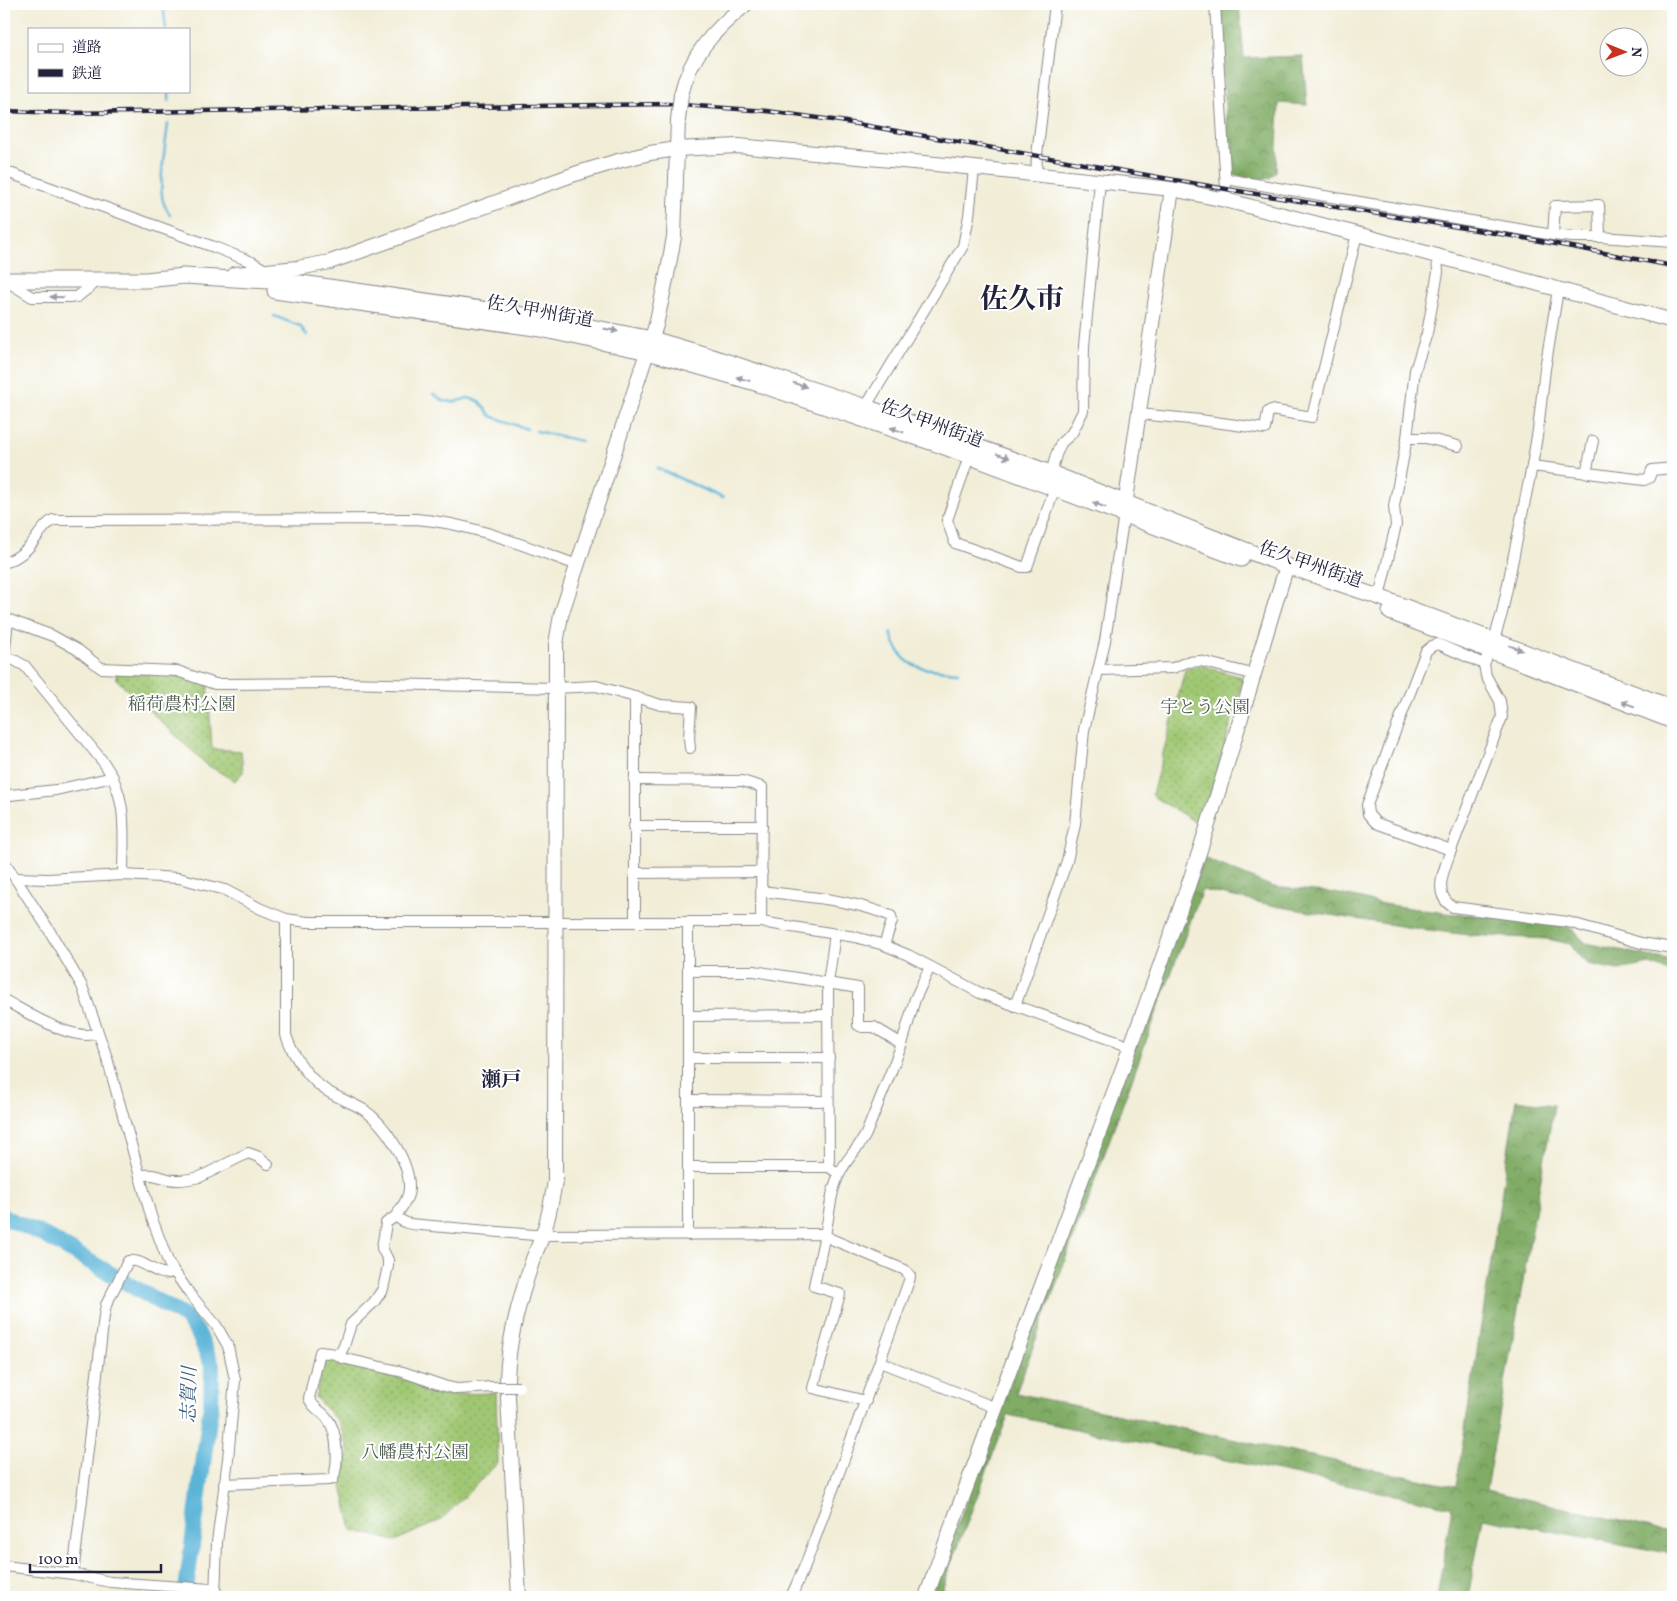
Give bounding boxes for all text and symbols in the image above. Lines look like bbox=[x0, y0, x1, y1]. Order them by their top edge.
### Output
legend bbox=[28, 28, 190, 92]
north arrow bbox=[1600, 28, 1650, 78]
text: 道路 bbox=[72, 38, 102, 59]
text: N bbox=[1626, 47, 1645, 57]
text: 鉄道 bbox=[72, 64, 102, 85]
district label: 佐久市 bbox=[980, 281, 1064, 320]
street label: 佐久甲州街道 bbox=[484, 291, 595, 334]
one-way arrow bbox=[49, 293, 65, 301]
one-way arrow bbox=[603, 327, 619, 335]
one-way arrow bbox=[735, 375, 750, 383]
one-way arrow bbox=[793, 382, 808, 390]
street label: 佐久甲州街道 bbox=[876, 394, 987, 455]
one-way arrow bbox=[890, 426, 905, 433]
one-way arrow bbox=[996, 452, 1011, 460]
one-way arrow bbox=[1091, 501, 1106, 509]
street label: 佐久甲州街道 bbox=[1255, 536, 1366, 595]
one-way arrow bbox=[1509, 644, 1524, 652]
park label: 稲荷農村公園 bbox=[128, 693, 236, 718]
park label: 宇とう公園 bbox=[1160, 696, 1250, 721]
one-way arrow bbox=[1620, 700, 1635, 707]
district label: 瀬戸 bbox=[481, 1067, 521, 1095]
water label: 志賀川 bbox=[177, 1364, 204, 1424]
park label: 八幡農村公園 bbox=[361, 1441, 469, 1466]
scale bar bbox=[30, 1541, 161, 1573]
text: 100 m bbox=[38, 1550, 78, 1571]

